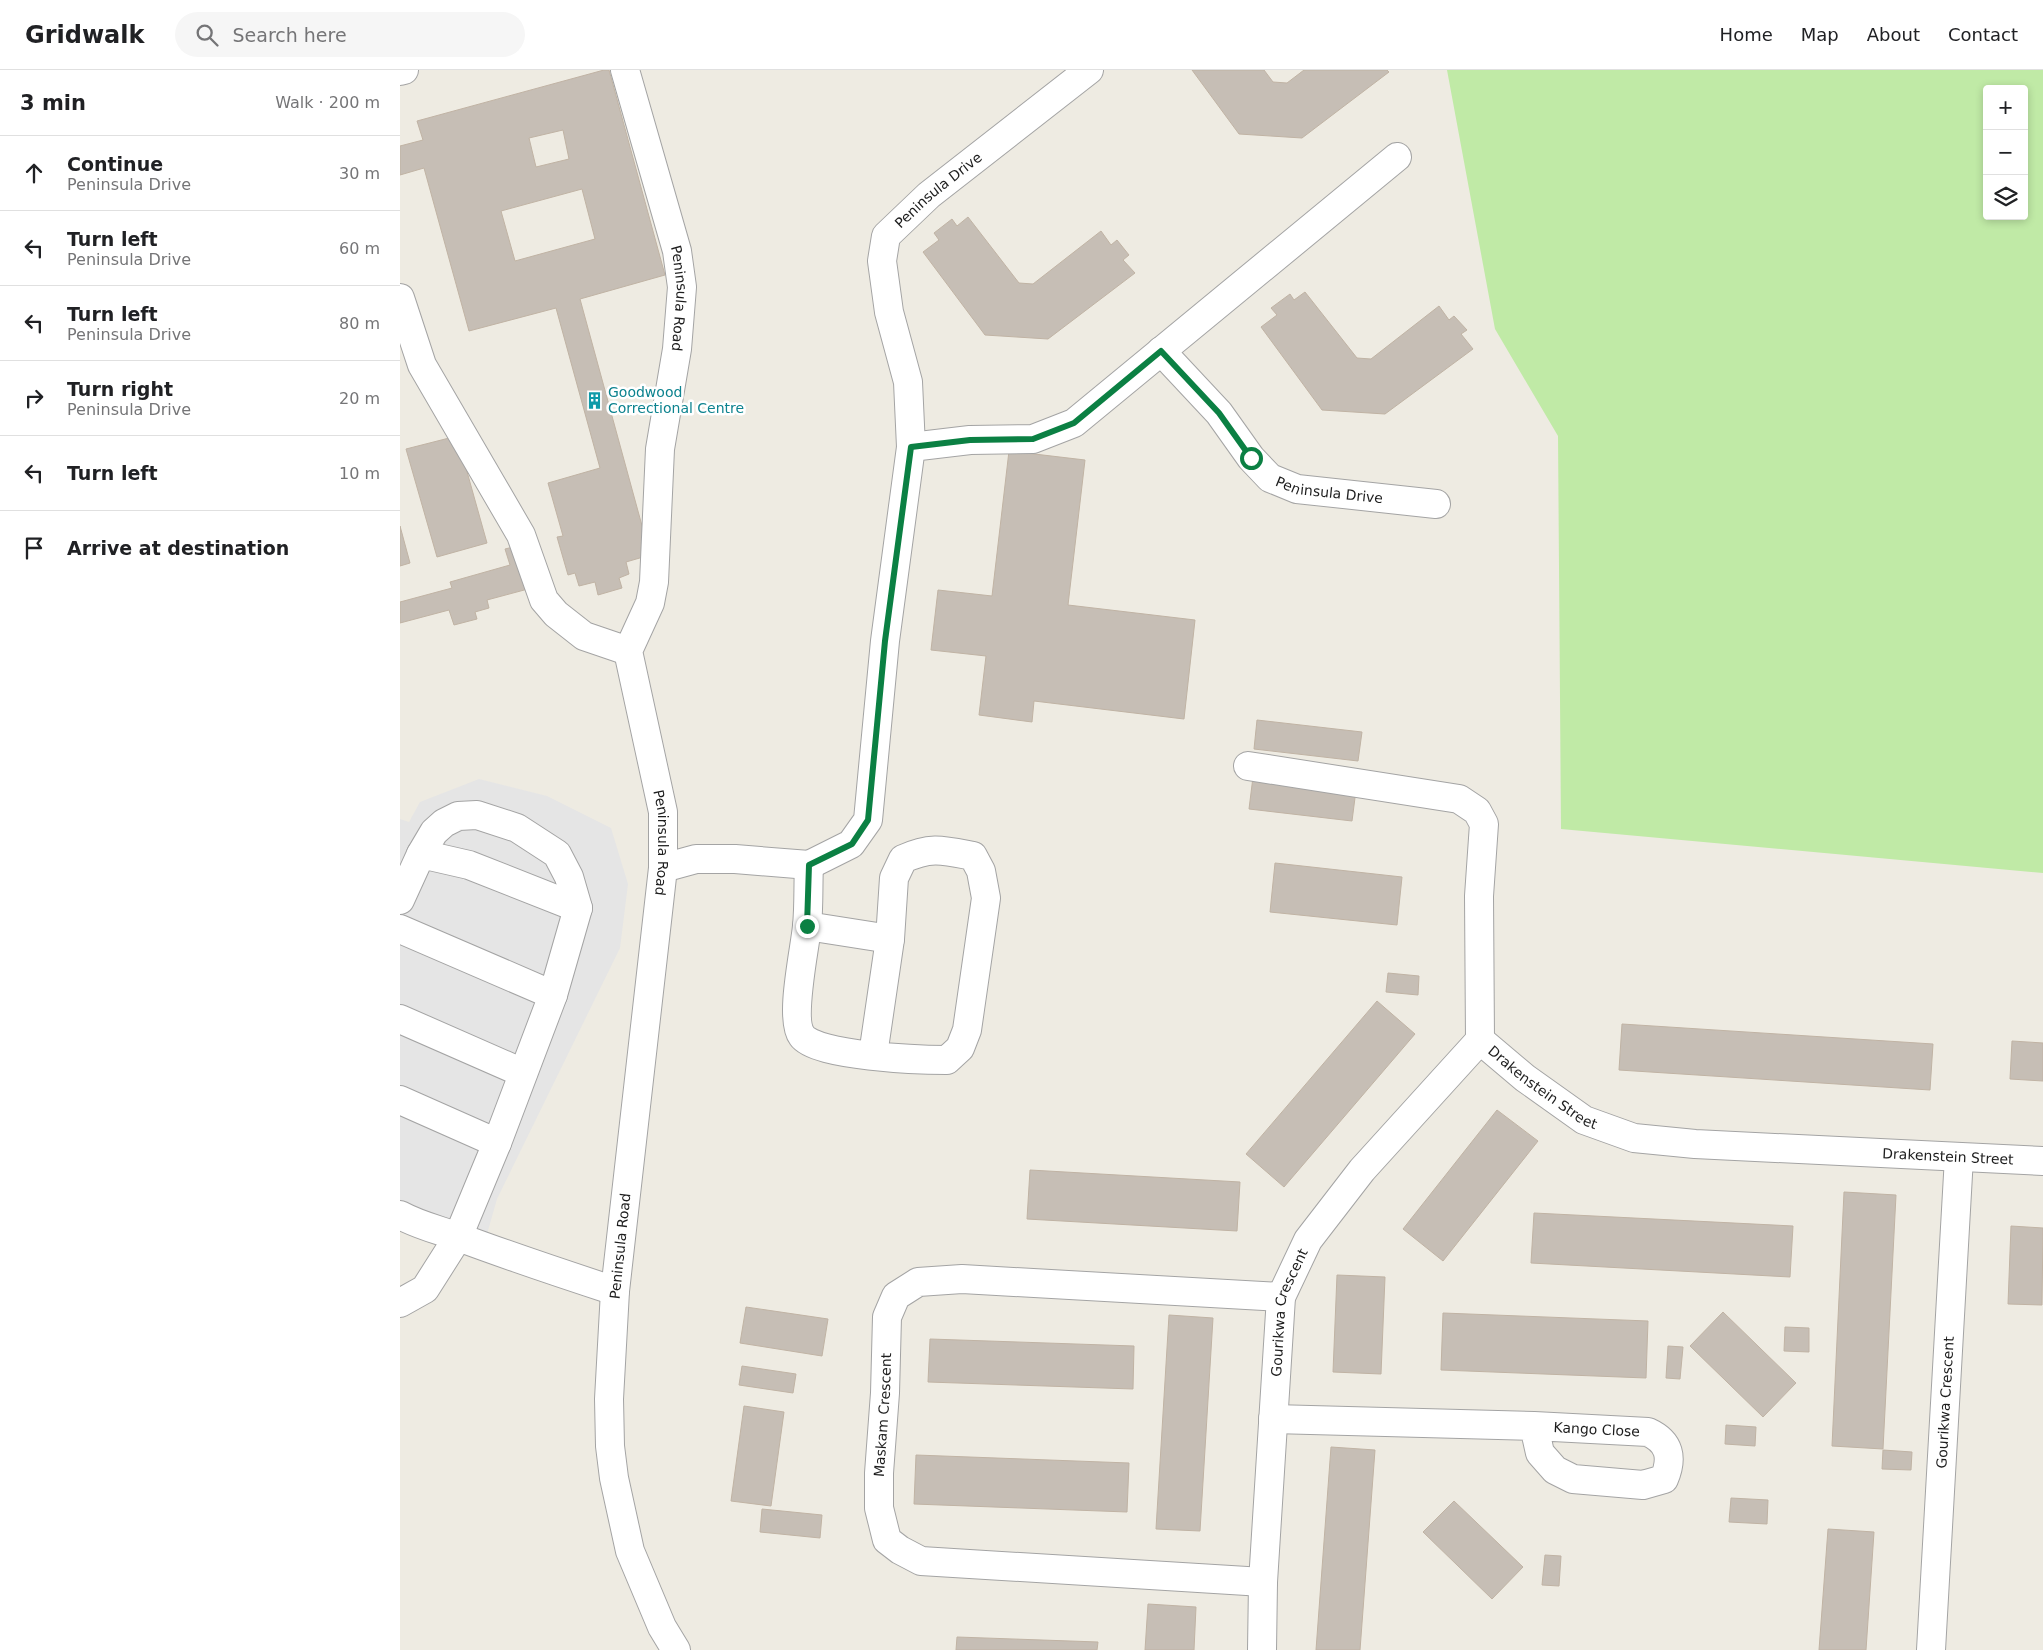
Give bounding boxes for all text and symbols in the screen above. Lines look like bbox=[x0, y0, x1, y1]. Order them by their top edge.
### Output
search box bbox=[175, 12, 525, 57]
text: Gridwalk bbox=[25, 21, 145, 49]
icon: search bbox=[193, 21, 221, 49]
text: Search here bbox=[233, 24, 347, 46]
text: Home bbox=[1720, 24, 1773, 45]
text: Map bbox=[1801, 24, 1839, 45]
text: About bbox=[1867, 24, 1920, 45]
text: Contact bbox=[1948, 24, 2018, 45]
map controls bbox=[1983, 85, 2028, 220]
button: + bbox=[1983, 85, 2028, 130]
text: 3 min bbox=[20, 91, 86, 115]
text: Walk · 200 m bbox=[275, 93, 380, 112]
button: − bbox=[1983, 130, 2028, 175]
street label: Peninsula Drive bbox=[892, 149, 985, 231]
text: Continue bbox=[67, 153, 163, 175]
icon: ahead bbox=[20, 159, 48, 187]
text: 30 m bbox=[339, 164, 380, 183]
text: Peninsula Drive bbox=[67, 175, 191, 194]
button: layers bbox=[1983, 175, 2028, 220]
text: Turn left bbox=[67, 228, 158, 250]
icon: left bbox=[20, 234, 48, 262]
text: 60 m bbox=[339, 239, 380, 258]
street label: Peninsula Road bbox=[668, 243, 690, 352]
text: Peninsula Drive bbox=[67, 250, 191, 269]
text: Turn left bbox=[67, 303, 158, 325]
icon: left bbox=[20, 309, 48, 337]
text: 80 m bbox=[339, 314, 380, 333]
text: Peninsula Drive bbox=[67, 325, 191, 344]
text: Turn right bbox=[67, 378, 173, 400]
icon: right bbox=[20, 384, 48, 412]
place label: Goodwood Correctional Centre bbox=[608, 384, 744, 416]
text: 20 m bbox=[339, 389, 380, 408]
building icon: Goodwood Correctional Centre bbox=[584, 390, 604, 410]
text: Peninsula Drive bbox=[67, 400, 191, 419]
route start bbox=[1240, 447, 1263, 470]
icon: left bbox=[20, 459, 48, 487]
text: Turn left bbox=[67, 462, 158, 484]
text: 10 m bbox=[339, 464, 380, 483]
street label: Peninsula Drive bbox=[1273, 473, 1384, 506]
icon: arrive bbox=[20, 534, 48, 562]
text: Arrive at destination bbox=[67, 537, 289, 559]
street label: Peninsula Road bbox=[650, 788, 671, 897]
route end bbox=[796, 915, 819, 938]
street label: Drakenstein Street bbox=[1485, 1042, 1600, 1132]
street label: Drakenstein Street bbox=[1882, 1145, 2014, 1168]
street label: Peninsula Road bbox=[606, 1192, 634, 1300]
street label: Gourikwa Crescent bbox=[1268, 1246, 1311, 1377]
street label: Gourikwa Crescent bbox=[1933, 1335, 1957, 1469]
street label: Maskam Crescent bbox=[871, 1352, 894, 1478]
street label: Kango Close bbox=[1553, 1419, 1640, 1440]

